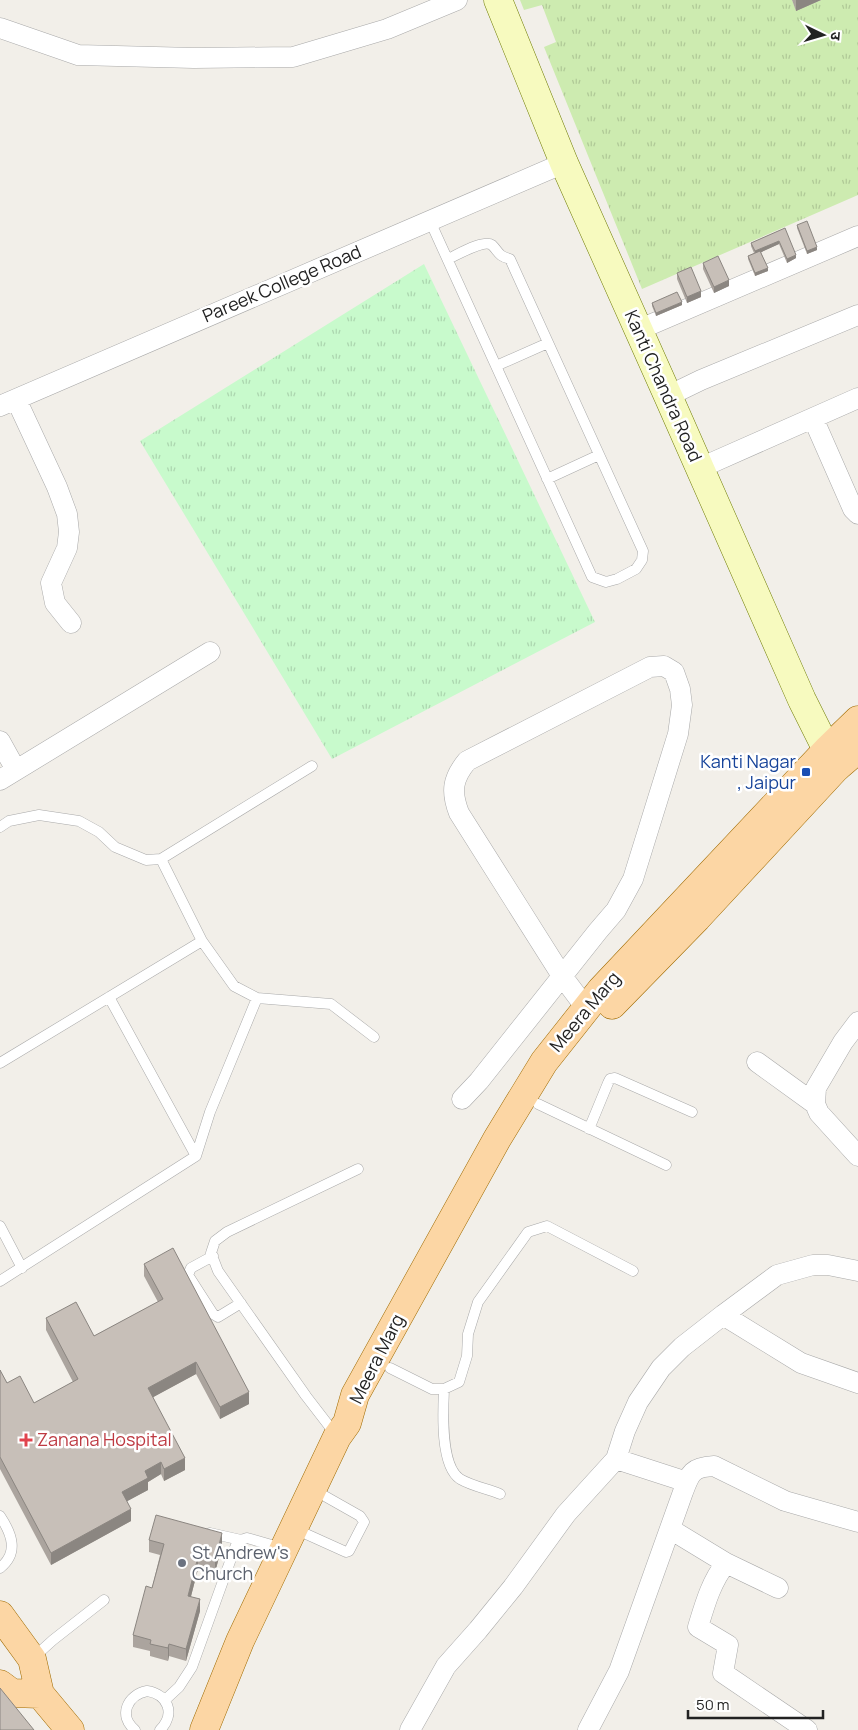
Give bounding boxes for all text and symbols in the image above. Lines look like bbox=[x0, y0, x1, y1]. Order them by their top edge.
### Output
north arrow bbox=[798, 10, 848, 60]
text: उ bbox=[827, 31, 846, 42]
street label: Pareek College Road bbox=[199, 239, 365, 327]
street label: Kanti Chandra Road bbox=[620, 306, 708, 465]
place label: Kanti Nagar , Jaipur bbox=[700, 749, 797, 794]
marker: Kanti Nagar , Jaipur bbox=[800, 766, 812, 778]
street label: Meera Marg bbox=[544, 966, 625, 1057]
street label: Meera Marg bbox=[343, 1310, 409, 1408]
place label: Zanana Hospital bbox=[37, 1427, 172, 1451]
marker: Zanana Hospital bbox=[19, 1433, 33, 1447]
place label: St Andrew's Church bbox=[192, 1540, 289, 1585]
marker: St Andrew's Church bbox=[176, 1557, 188, 1569]
scale bar bbox=[688, 1688, 823, 1720]
text: 50 m bbox=[696, 1694, 730, 1715]

